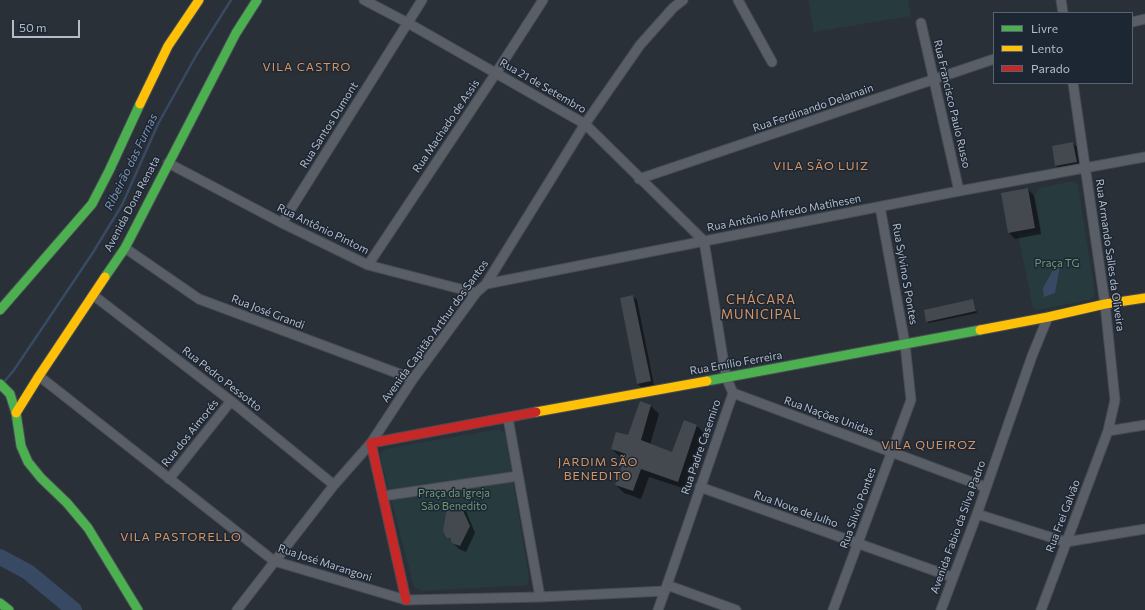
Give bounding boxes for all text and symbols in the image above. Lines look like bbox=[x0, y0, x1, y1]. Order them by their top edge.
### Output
scale bar bbox=[14, 12, 82, 38]
legend bbox=[993, 12, 1133, 84]
text: 50 m bbox=[19, 20, 47, 34]
text: Livre bbox=[1031, 21, 1058, 35]
street label: Rua Francisco Paulo Russo bbox=[931, 38, 973, 170]
text: Lento bbox=[1031, 41, 1063, 55]
street label: Rua 21 de Setembro bbox=[497, 56, 589, 116]
district label: VILA CASTRO bbox=[263, 60, 351, 74]
text: Parado bbox=[1031, 61, 1070, 75]
street label: Rua Machado de Assis bbox=[410, 77, 482, 175]
street label: Rua Santos Dumont bbox=[297, 80, 361, 170]
street label: Rua Ferdinando Delamain bbox=[751, 81, 875, 135]
water label: Ribeirão das Furnas bbox=[101, 111, 161, 213]
street label: Avenida Dona Renata bbox=[101, 154, 163, 254]
district label: VILA SÃO LUIZ bbox=[773, 159, 869, 173]
street label: Rua Armando Salles da Oliveira bbox=[1093, 178, 1127, 332]
street label: Rua Antônio Alfredo Matihesen bbox=[706, 192, 862, 234]
street label: Rua Antônio Pintom bbox=[275, 201, 371, 257]
street label: Rua Sylvino S Pontes bbox=[890, 222, 920, 326]
park label: Praça TG bbox=[1034, 256, 1080, 270]
street label: Avenida Capitão Arthur dos Santos bbox=[379, 257, 491, 405]
street label: Rua José Grandi bbox=[229, 292, 307, 332]
district label: CHÁCARA MUNICIPAL bbox=[721, 292, 801, 323]
street label: Rua Pedro Pessotto bbox=[179, 344, 265, 414]
street label: Rua Emílio Ferreira bbox=[689, 348, 783, 378]
street label: Rua Nações Unidas bbox=[782, 394, 876, 438]
street label: Rua dos Aimorés bbox=[159, 397, 221, 469]
street label: Rua Padre Casemiro bbox=[679, 398, 723, 496]
district label: VILA QUEIROZ bbox=[881, 438, 977, 452]
district label: JARDIM SÃO BENEDITO bbox=[558, 455, 638, 483]
street label: Avenida Fabio da Silva Padro bbox=[928, 458, 988, 596]
street label: Rua Silvio Pontes bbox=[837, 466, 879, 550]
street label: Rua Frei Galvão bbox=[1043, 478, 1083, 554]
park label: Praça da Igreja São Benedito bbox=[418, 486, 490, 512]
street label: Rua Nove de Julho bbox=[752, 488, 840, 530]
district label: VILA PASTORELLO bbox=[120, 530, 242, 544]
street label: Rua José Marangoni bbox=[276, 542, 374, 584]

